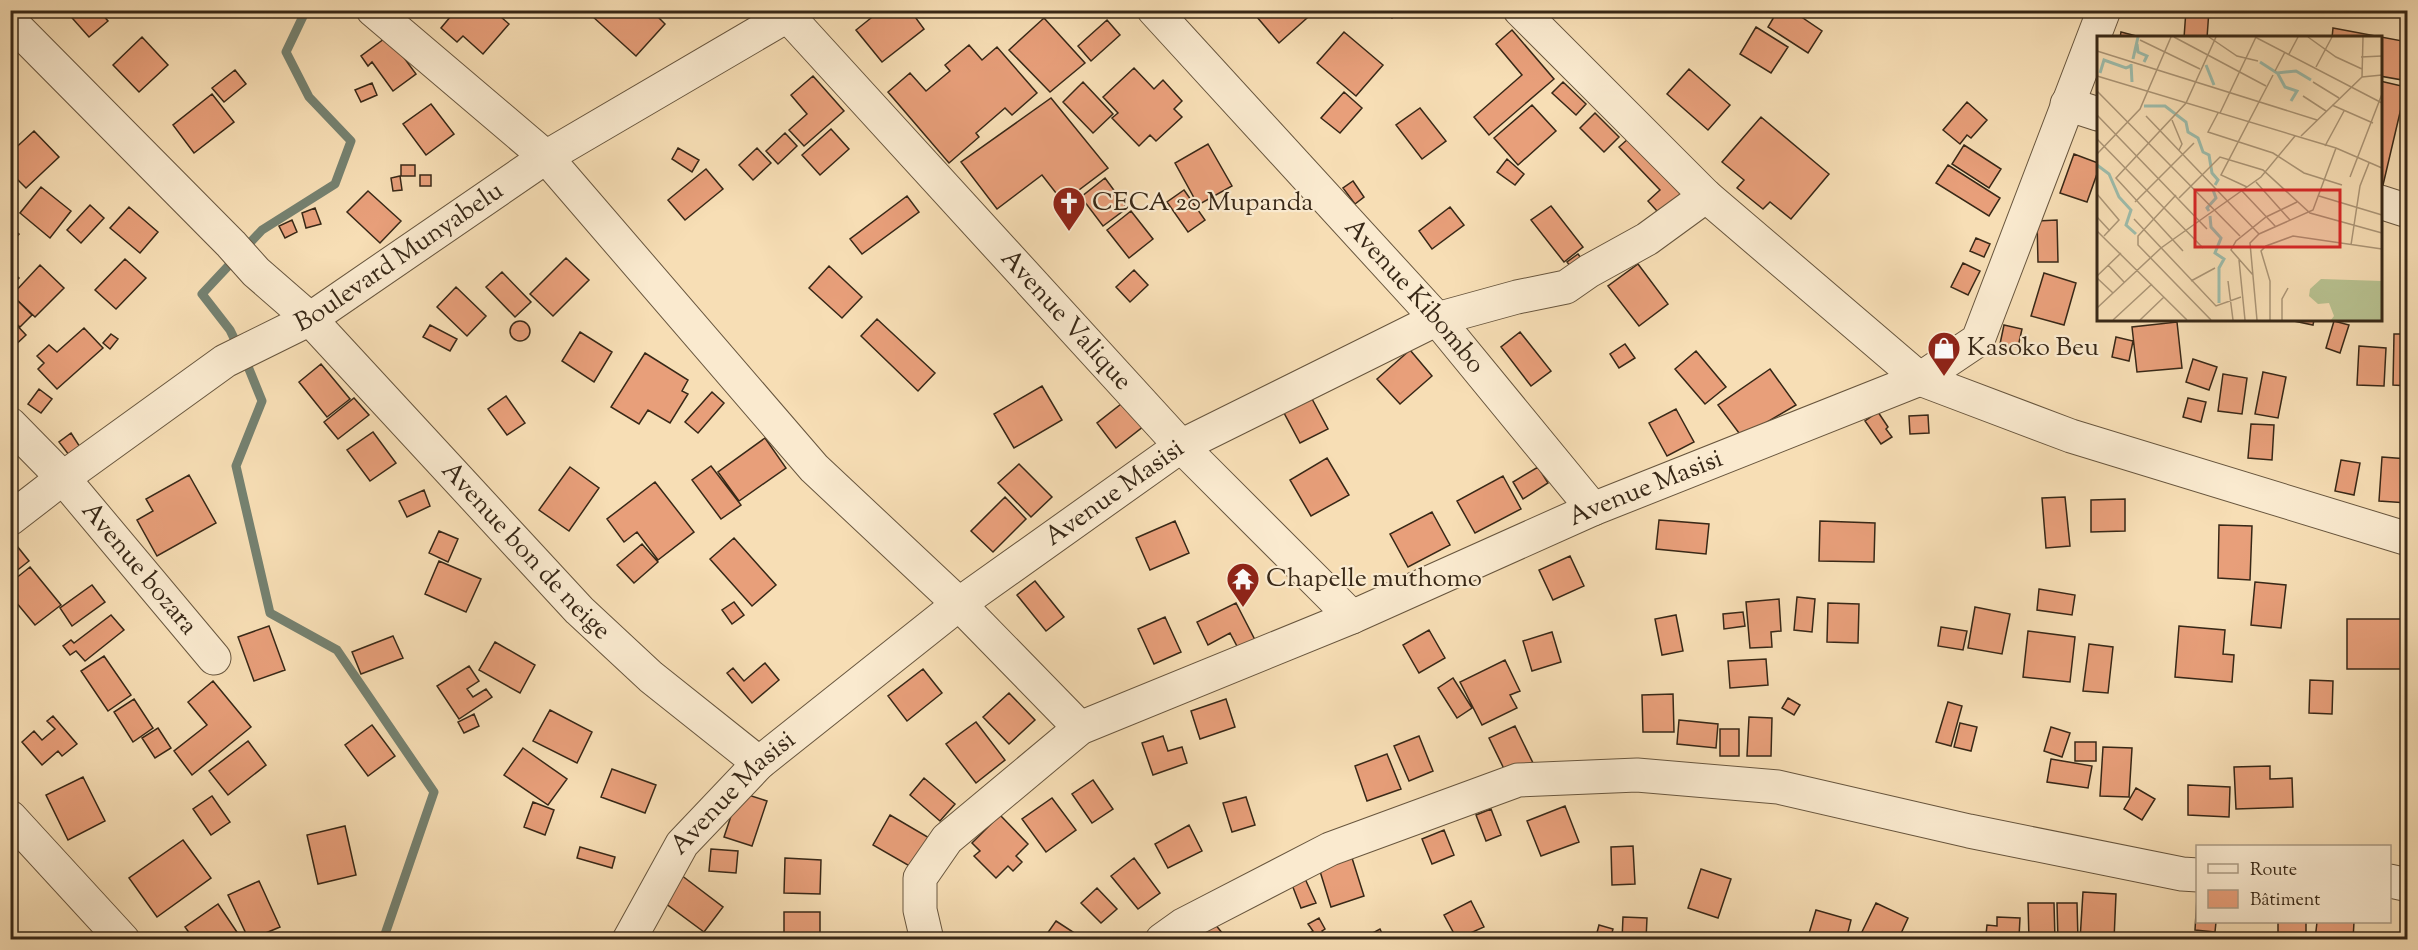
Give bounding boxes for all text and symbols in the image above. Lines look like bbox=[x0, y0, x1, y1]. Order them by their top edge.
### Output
inset map bbox=[2097, 36, 2382, 321]
street label: Boulevard Munyabelu bbox=[289, 173, 511, 342]
church icon: CECA 20 Mupanda bbox=[1051, 185, 1087, 232]
place label: CECA 20 Mupanda bbox=[1092, 185, 1313, 222]
street label: Avenue Kibombo bbox=[1335, 210, 1493, 382]
street label: Avenue Valique bbox=[992, 241, 1140, 399]
shop icon: Kasoko Beu bbox=[1926, 330, 1962, 377]
place label: Kasoko Beu bbox=[1967, 330, 2099, 367]
street label: Avenue Masisi bbox=[1037, 431, 1192, 556]
street label: Avenue Masisi bbox=[1562, 441, 1728, 536]
street label: Avenue bon de neige bbox=[432, 454, 619, 649]
street label: Avenue bozara bbox=[72, 494, 206, 643]
temple icon: Chapelle muthomo bbox=[1225, 561, 1261, 608]
place label: Chapelle muthomo bbox=[1266, 561, 1482, 598]
street label: Avenue Masisi bbox=[662, 722, 804, 864]
legend bbox=[2196, 845, 2391, 923]
text: Route bbox=[2250, 858, 2297, 884]
text: Bâtiment bbox=[2250, 888, 2320, 914]

